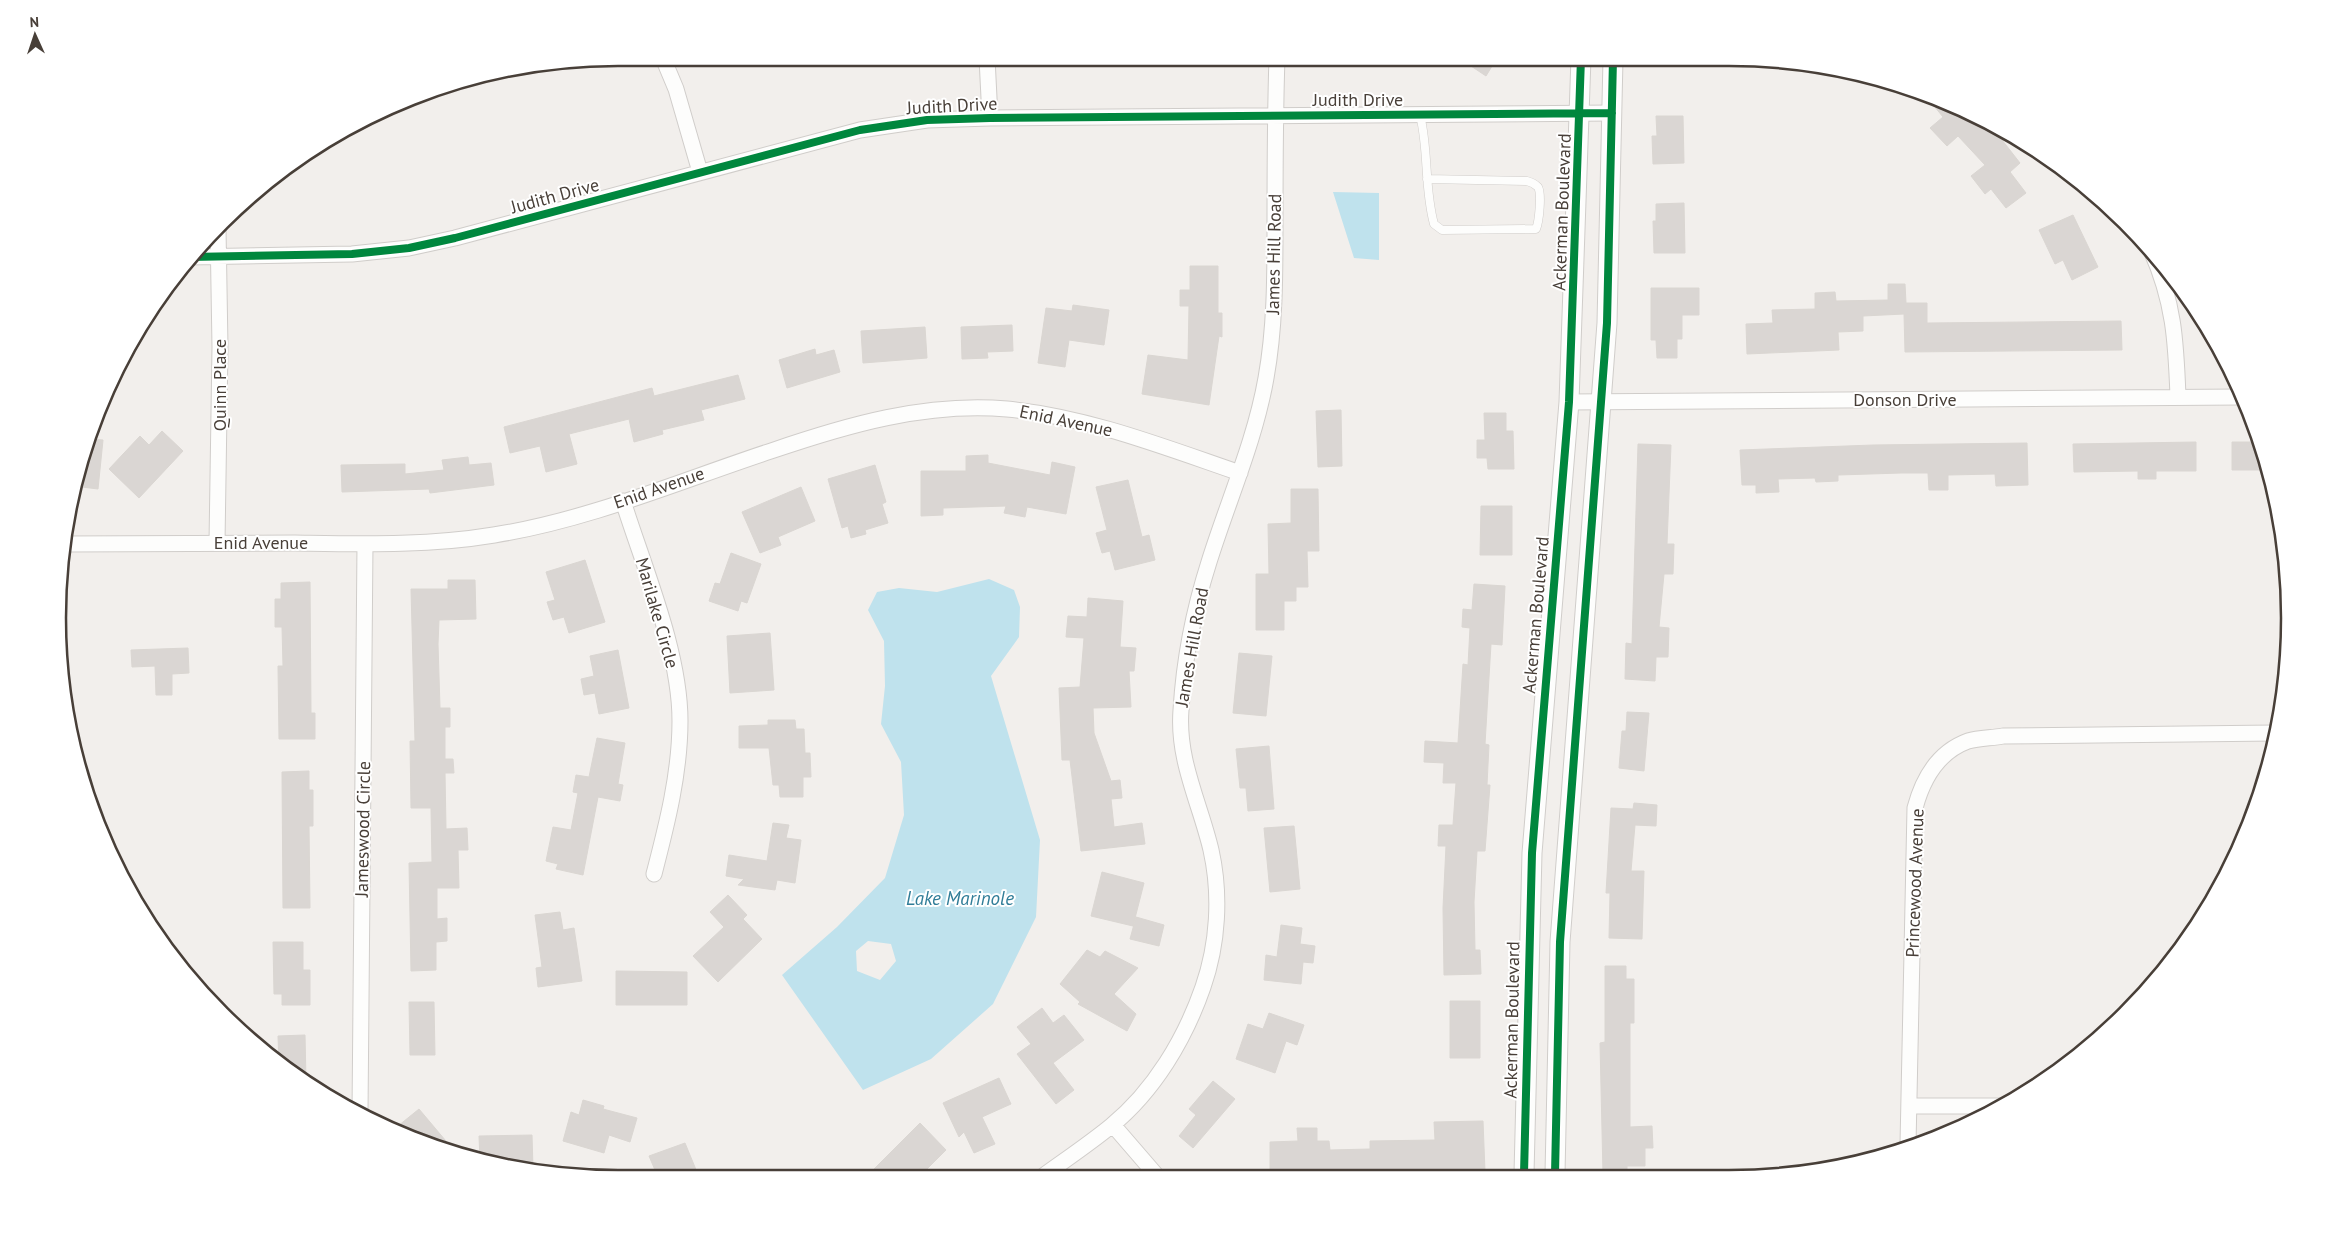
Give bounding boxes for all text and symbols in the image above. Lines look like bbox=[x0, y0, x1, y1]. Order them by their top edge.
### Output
north arrow bbox=[10, 10, 60, 60]
text: N bbox=[29, 13, 39, 31]
street label: Judith Drive bbox=[1312, 88, 1403, 111]
street label: Judith Drive bbox=[905, 92, 998, 119]
street label: Ackerman Boulevard bbox=[1547, 133, 1576, 291]
street label: Judith Drive bbox=[507, 173, 602, 219]
street label: James Hill Road bbox=[1261, 193, 1286, 316]
street label: Quinn Place bbox=[208, 339, 231, 431]
street label: Donson Drive bbox=[1853, 388, 1957, 411]
street label: Enid Avenue bbox=[1018, 399, 1115, 442]
street label: Enid Avenue bbox=[610, 461, 707, 514]
street label: Enid Avenue bbox=[214, 531, 308, 554]
street label: Ackerman Boulevard bbox=[1517, 535, 1554, 694]
street label: Marilake Circle bbox=[631, 555, 684, 671]
street label: James Hill Road bbox=[1170, 586, 1213, 709]
street label: Jameswood Circle bbox=[350, 761, 375, 898]
street label: Princewood Avenue bbox=[1900, 808, 1929, 958]
water label: Lake Marinole bbox=[906, 886, 1014, 910]
street label: Ackerman Boulevard bbox=[1499, 941, 1524, 1099]

